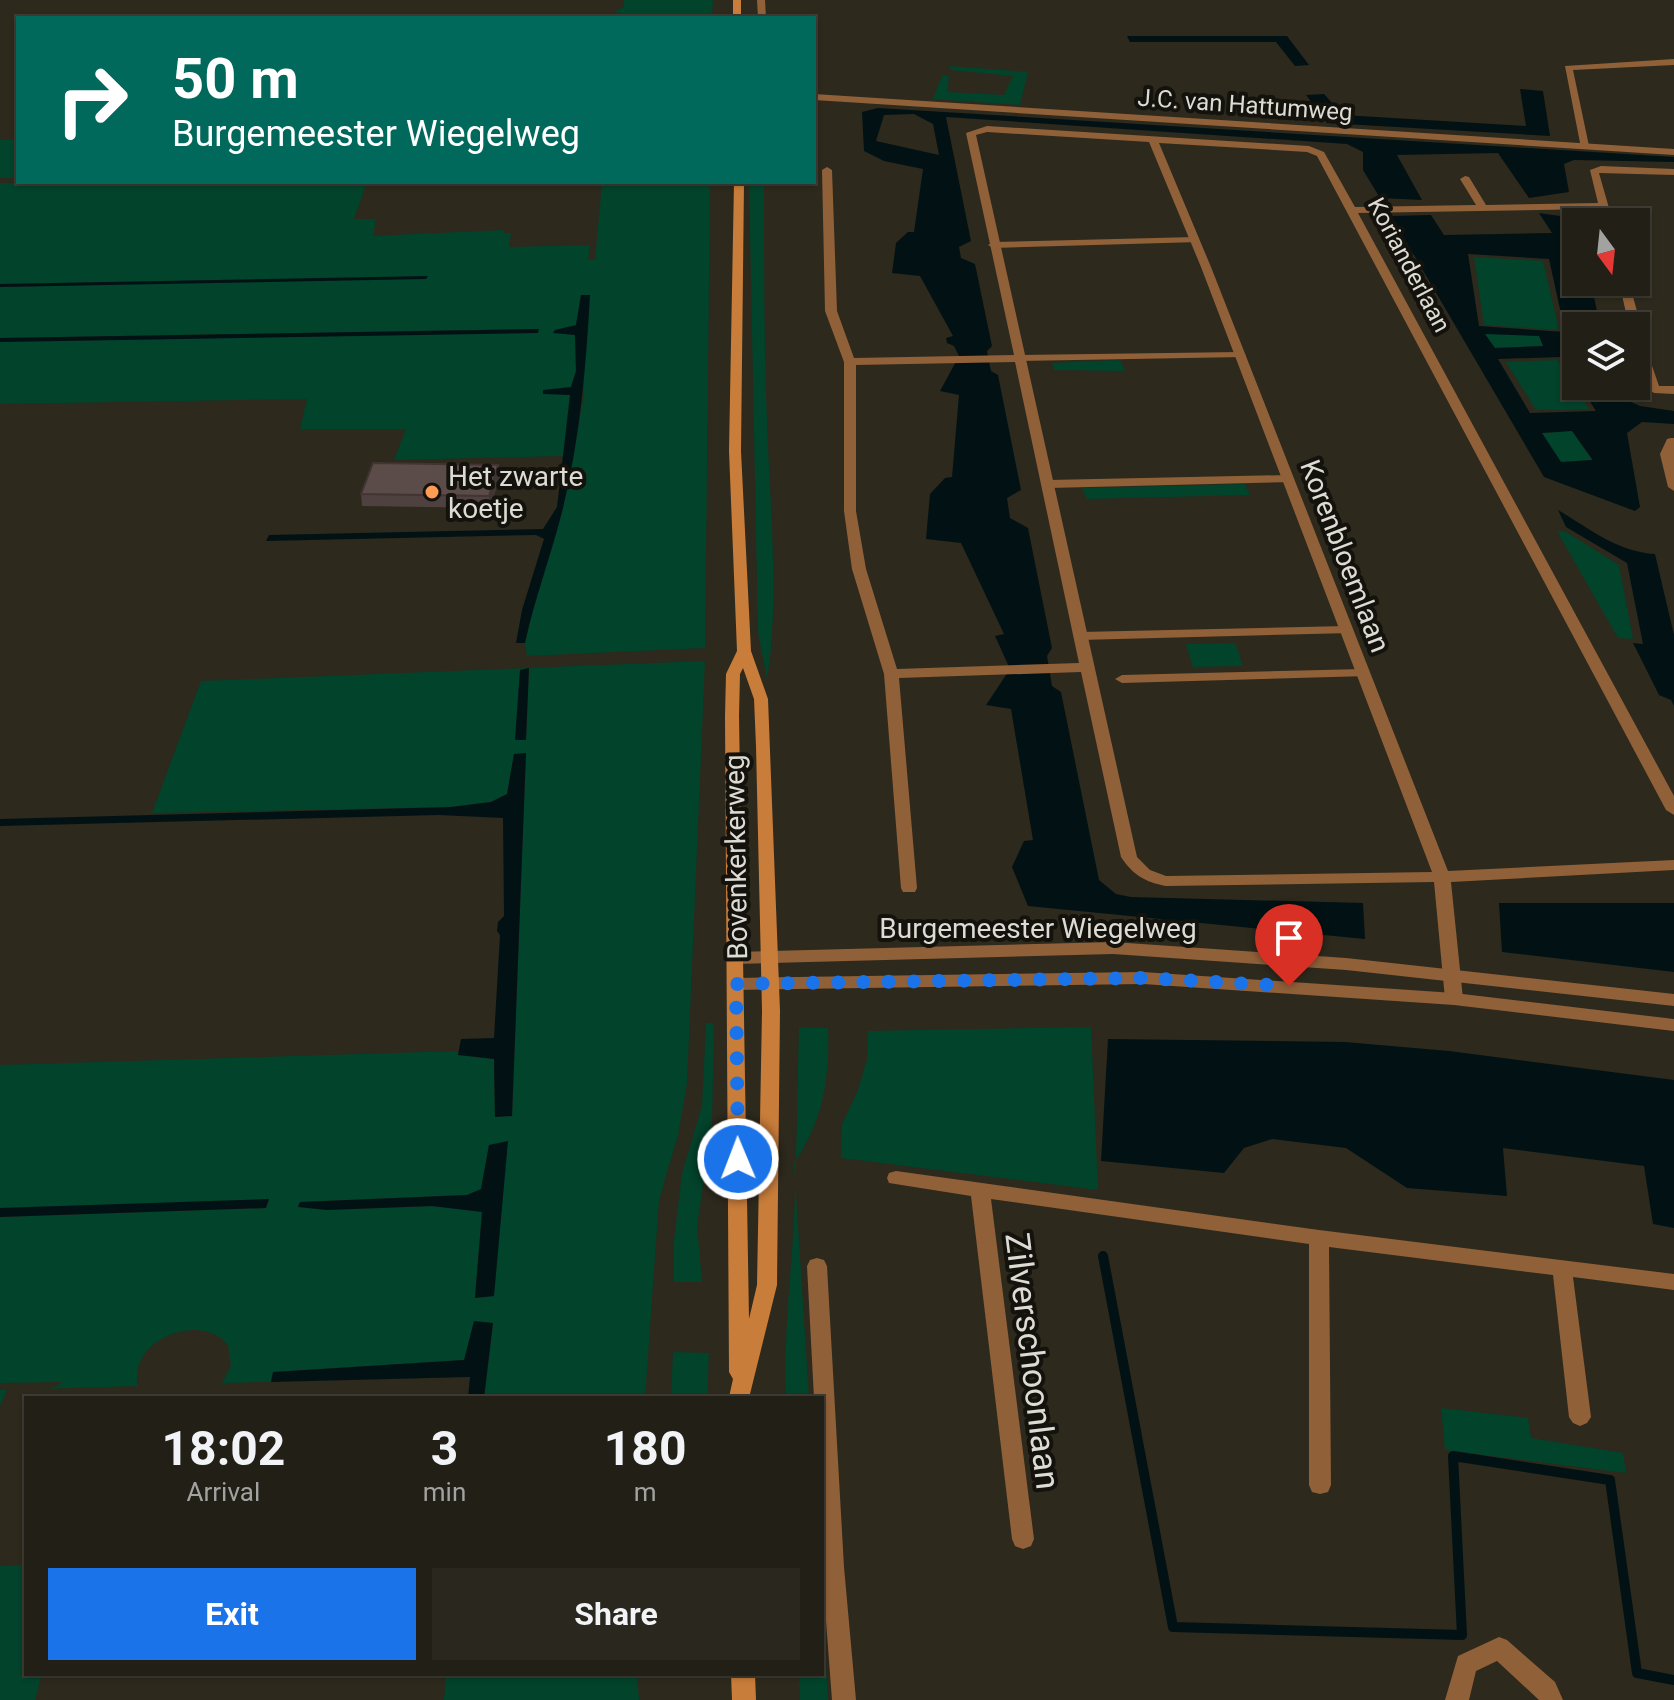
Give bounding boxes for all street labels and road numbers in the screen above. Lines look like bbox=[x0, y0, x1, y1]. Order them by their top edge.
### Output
street label: J.C. van Hattumweg bbox=[1136, 84, 1354, 126]
street label: Korianderlaan bbox=[1362, 193, 1456, 337]
street label: Korenbloemlaan bbox=[1293, 455, 1397, 657]
street label: Bovenkerkerweg bbox=[718, 754, 754, 960]
street label: Burgemeester Wiegelweg bbox=[879, 912, 1197, 945]
street label: Zilverschoonlaan bbox=[997, 1230, 1069, 1492]

